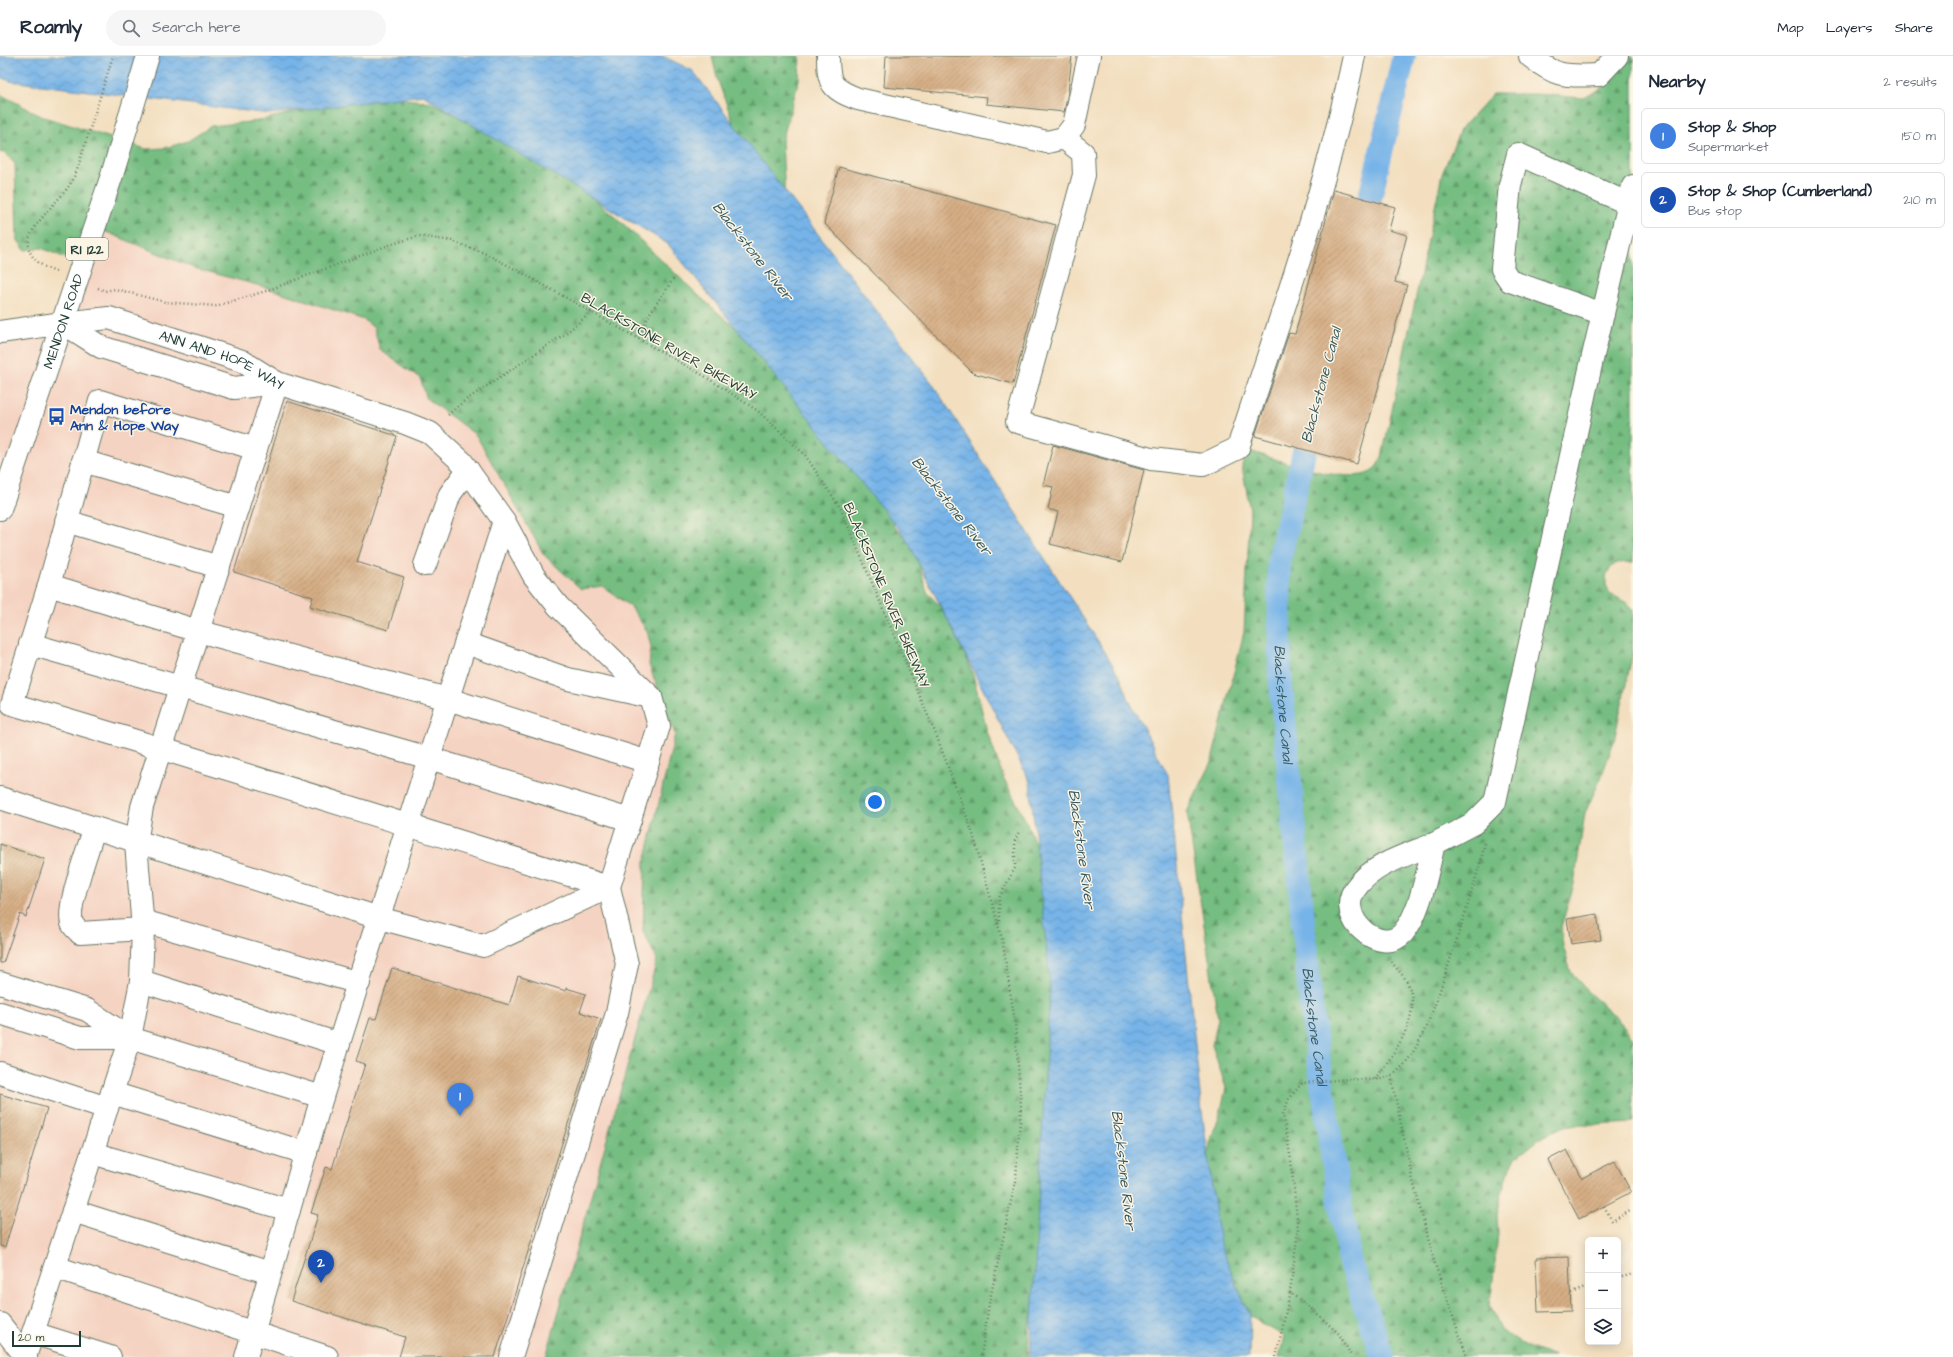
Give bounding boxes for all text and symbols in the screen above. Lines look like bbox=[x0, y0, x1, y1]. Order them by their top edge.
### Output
search box bbox=[106, 10, 386, 46]
text: Roamly bbox=[20, 14, 82, 41]
icon: search bbox=[120, 17, 142, 39]
text: Search here bbox=[152, 17, 241, 38]
text: Map bbox=[1777, 18, 1804, 38]
text: Layers bbox=[1826, 18, 1873, 38]
text: Share bbox=[1895, 18, 1933, 38]
text: Nearby bbox=[1649, 70, 1706, 94]
text: 2 results bbox=[1883, 73, 1937, 91]
text: Stop & Shop bbox=[1688, 117, 1776, 138]
text: 1 bbox=[1662, 127, 1664, 145]
text: 150 m bbox=[1902, 127, 1936, 145]
text: Supermarket bbox=[1688, 138, 1769, 156]
text: Stop & Shop (Cumberland) bbox=[1688, 181, 1872, 202]
text: 2 bbox=[1659, 191, 1667, 209]
text: 210 m bbox=[1903, 191, 1936, 209]
water label: Blackstone River bbox=[707, 198, 799, 306]
text: Bus stop bbox=[1688, 202, 1742, 220]
road number: RI 122 bbox=[66, 238, 108, 260]
street label: MENDON ROAD bbox=[39, 272, 89, 372]
street label: BLACKSTONE RIVER BIKEWAY bbox=[577, 288, 761, 406]
water label: Blackstone Canal bbox=[1296, 323, 1347, 445]
street label: ANN AND HOPE WAY bbox=[156, 326, 287, 396]
place label: Mendon before Ann & Hope Way bbox=[70, 400, 179, 436]
bus stop icon: Mendon before Ann & Hope Way bbox=[47, 407, 67, 427]
water label: Blackstone River bbox=[906, 453, 998, 561]
street label: BLACKSTONE RIVER BIKEWAY bbox=[838, 499, 935, 692]
water label: Blackstone Canal bbox=[1269, 645, 1298, 766]
water label: Blackstone River bbox=[1063, 788, 1101, 912]
your location bbox=[865, 792, 885, 812]
water label: Blackstone Canal bbox=[1296, 967, 1333, 1089]
pin: 1 bbox=[447, 1083, 473, 1116]
water label: Blackstone River bbox=[1106, 1109, 1141, 1233]
map controls bbox=[1585, 1237, 1621, 1345]
button: + bbox=[1585, 1237, 1621, 1273]
pin: 2 bbox=[308, 1250, 334, 1283]
button: − bbox=[1585, 1273, 1621, 1309]
button: layers bbox=[1585, 1309, 1621, 1345]
scale bar bbox=[12, 1329, 81, 1348]
text: 20 m bbox=[18, 1330, 44, 1345]

